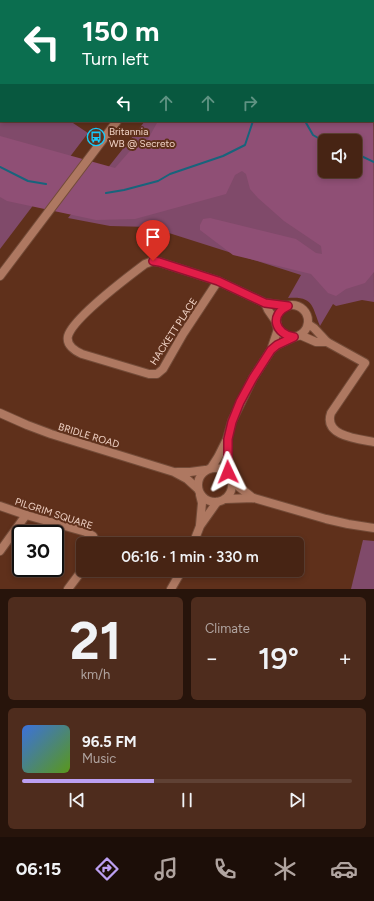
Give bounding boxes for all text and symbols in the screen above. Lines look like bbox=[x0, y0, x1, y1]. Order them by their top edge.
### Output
text: 150 m bbox=[82, 14, 159, 48]
icon: left bbox=[16, 16, 68, 68]
text: Turn left bbox=[82, 48, 149, 70]
icon: left bbox=[113, 92, 135, 114]
icon: ahead bbox=[155, 92, 177, 114]
icon: ahead bbox=[197, 92, 219, 114]
icon: right bbox=[239, 92, 261, 114]
place label: Britannia WB @ Secreto bbox=[109, 125, 175, 150]
bus stop icon: Britannia WB @ Secreto bbox=[86, 127, 106, 147]
map controls bbox=[318, 134, 362, 178]
button: sound bbox=[318, 134, 362, 178]
pin bbox=[136, 220, 170, 261]
icon: arrive bbox=[142, 226, 164, 248]
street label: HACKETT PLACE bbox=[147, 295, 200, 367]
street label: BRIDLE ROAD bbox=[57, 420, 121, 451]
position arrow bbox=[207, 451, 249, 493]
street label: PILGRIM SQUARE bbox=[13, 495, 95, 532]
speed limit sign: 30 bbox=[12, 525, 64, 577]
text: 06:16 · 1 min · 330 m bbox=[121, 548, 259, 566]
text: 21 bbox=[69, 610, 122, 672]
text: Climate bbox=[205, 621, 250, 636]
text: 19° bbox=[258, 640, 299, 677]
text: − bbox=[205, 645, 219, 672]
text: + bbox=[338, 645, 352, 672]
text: km/h bbox=[81, 667, 110, 682]
text: 96.5 FM bbox=[82, 733, 137, 751]
text: Music bbox=[82, 751, 116, 766]
icon: previous bbox=[66, 789, 88, 811]
icon: pause bbox=[176, 789, 198, 811]
icon: next bbox=[286, 789, 308, 811]
icon: directions bbox=[93, 855, 121, 883]
icon: music bbox=[152, 855, 180, 883]
icon: phone bbox=[211, 855, 239, 883]
icon: climate bbox=[271, 855, 299, 883]
icon: car bbox=[330, 855, 358, 883]
text: 06:15 bbox=[16, 858, 61, 880]

